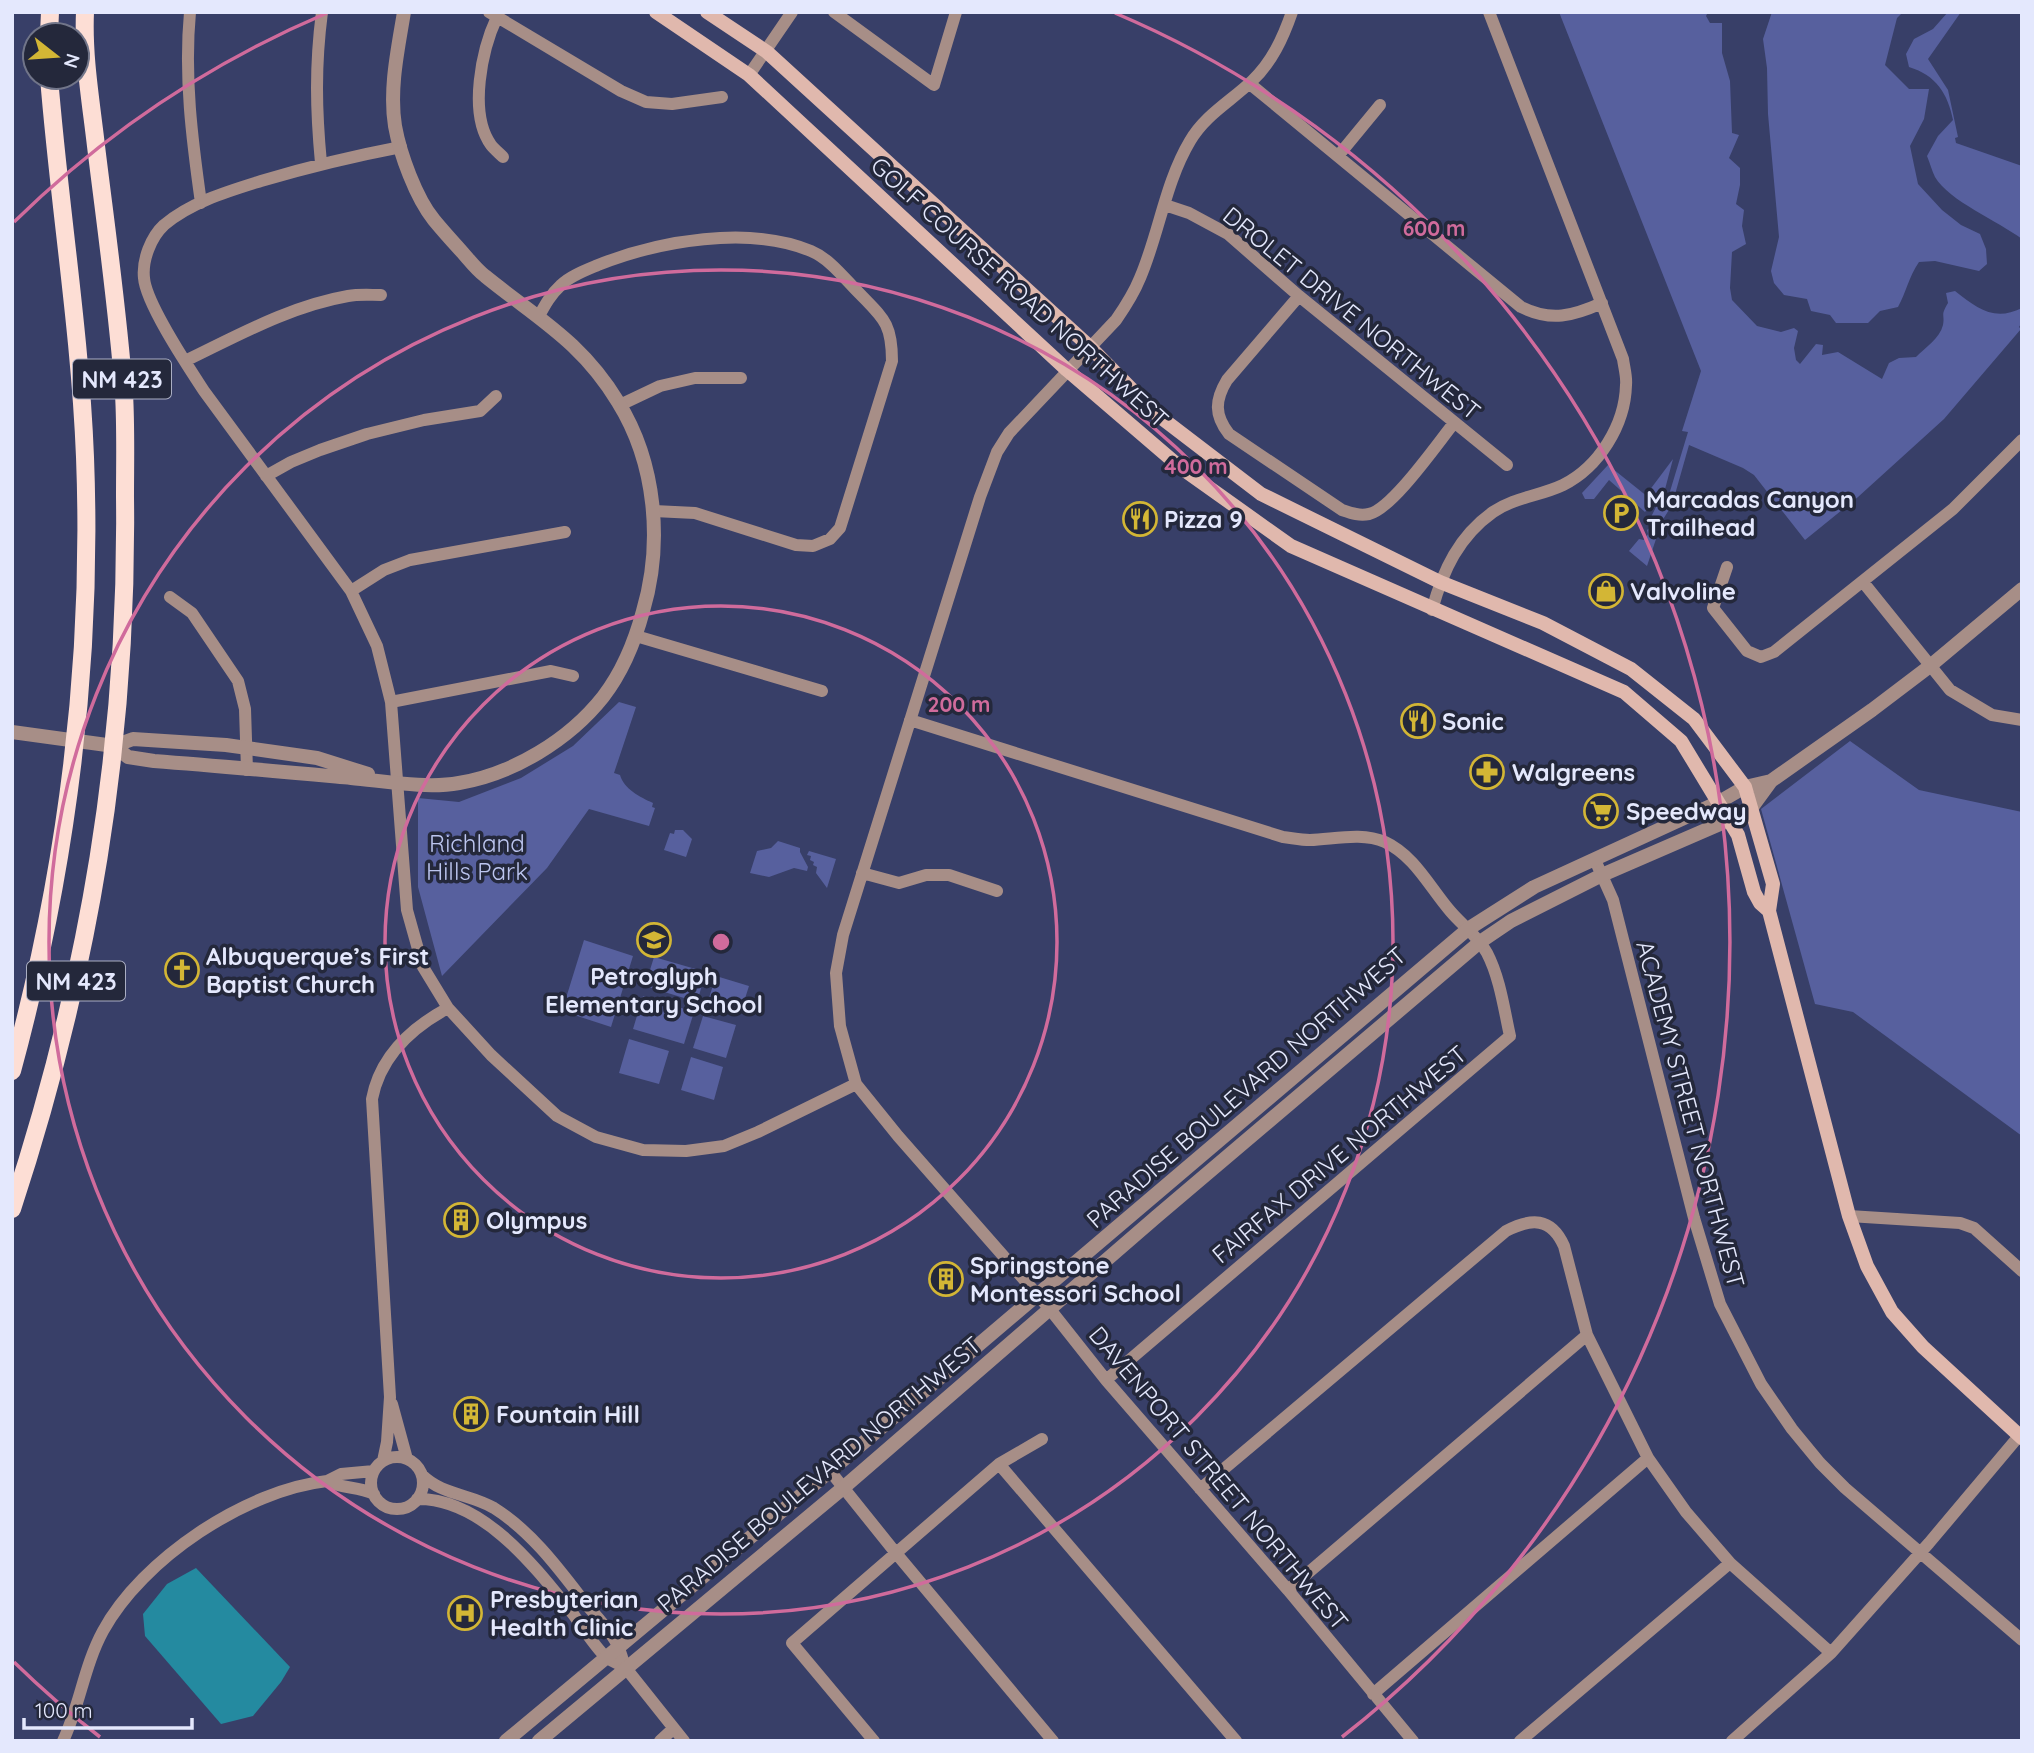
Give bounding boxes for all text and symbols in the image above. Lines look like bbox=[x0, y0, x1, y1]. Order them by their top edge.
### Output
north arrow bbox=[21, 21, 91, 91]
text: N bbox=[59, 51, 86, 71]
street label: GOLF COURSE ROAD NORTHWEST bbox=[865, 150, 1175, 434]
street label: DROLET DRIVE NORTHWEST bbox=[1217, 200, 1487, 426]
text: 600 m bbox=[1403, 215, 1465, 241]
road number: NM 423 bbox=[73, 360, 171, 398]
text: 400 m bbox=[1164, 453, 1228, 479]
place label: Marcadas Canyon Trailhead bbox=[1646, 484, 1854, 542]
parking icon: Marcadas Canyon Trailhead bbox=[1602, 494, 1640, 532]
restaurant icon: Pizza 9 bbox=[1121, 500, 1159, 538]
place label: Pizza 9 bbox=[1164, 504, 1243, 534]
shop icon: Valvoline bbox=[1587, 572, 1625, 610]
place label: Valvoline bbox=[1630, 576, 1736, 606]
text: 200 m bbox=[928, 691, 990, 717]
restaurant icon: Sonic bbox=[1399, 702, 1437, 740]
place label: Sonic bbox=[1442, 706, 1504, 736]
pharmacy icon: Walgreens bbox=[1468, 753, 1506, 791]
place label: Walgreens bbox=[1512, 757, 1635, 787]
supermarket icon: Speedway bbox=[1582, 792, 1620, 830]
place label: Speedway bbox=[1626, 796, 1746, 826]
park label: Richland Hills Park bbox=[426, 828, 528, 886]
school or university icon: Petroglyph Elementary School bbox=[635, 921, 673, 959]
centre of rings bbox=[709, 930, 733, 954]
street label: ACADEMY STREET NORTHWEST bbox=[1630, 937, 1752, 1291]
street label: PARADISE BOULEVARD NORTHWEST bbox=[1080, 940, 1412, 1234]
place label: Albuquerque’s First Baptist Church bbox=[206, 941, 429, 999]
church icon: Albuquerque’s First Baptist Church bbox=[163, 951, 201, 989]
place label: Petroglyph Elementary School bbox=[545, 961, 763, 1019]
road number: NM 423 bbox=[27, 962, 125, 1000]
street label: FAIRFAX DRIVE NORTHWEST bbox=[1205, 1039, 1473, 1269]
building icon: Olympus bbox=[442, 1201, 480, 1239]
place label: Olympus bbox=[486, 1205, 587, 1235]
place label: Springstone Montessori School bbox=[970, 1250, 1181, 1308]
building icon: Springstone Montessori School bbox=[927, 1260, 965, 1298]
street label: DAVENPORT STREET NORTHWEST bbox=[1083, 1320, 1355, 1636]
street label: PARADISE BOULEVARD NORTHWEST bbox=[651, 1330, 987, 1618]
building icon: Fountain Hill bbox=[452, 1395, 490, 1433]
place label: Fountain Hill bbox=[496, 1399, 640, 1429]
place label: Presbyterian Health Clinic bbox=[490, 1584, 639, 1642]
hospital icon: Presbyterian Health Clinic bbox=[446, 1594, 484, 1632]
scale bar bbox=[24, 1686, 192, 1730]
text: 100 m bbox=[35, 1697, 93, 1723]

